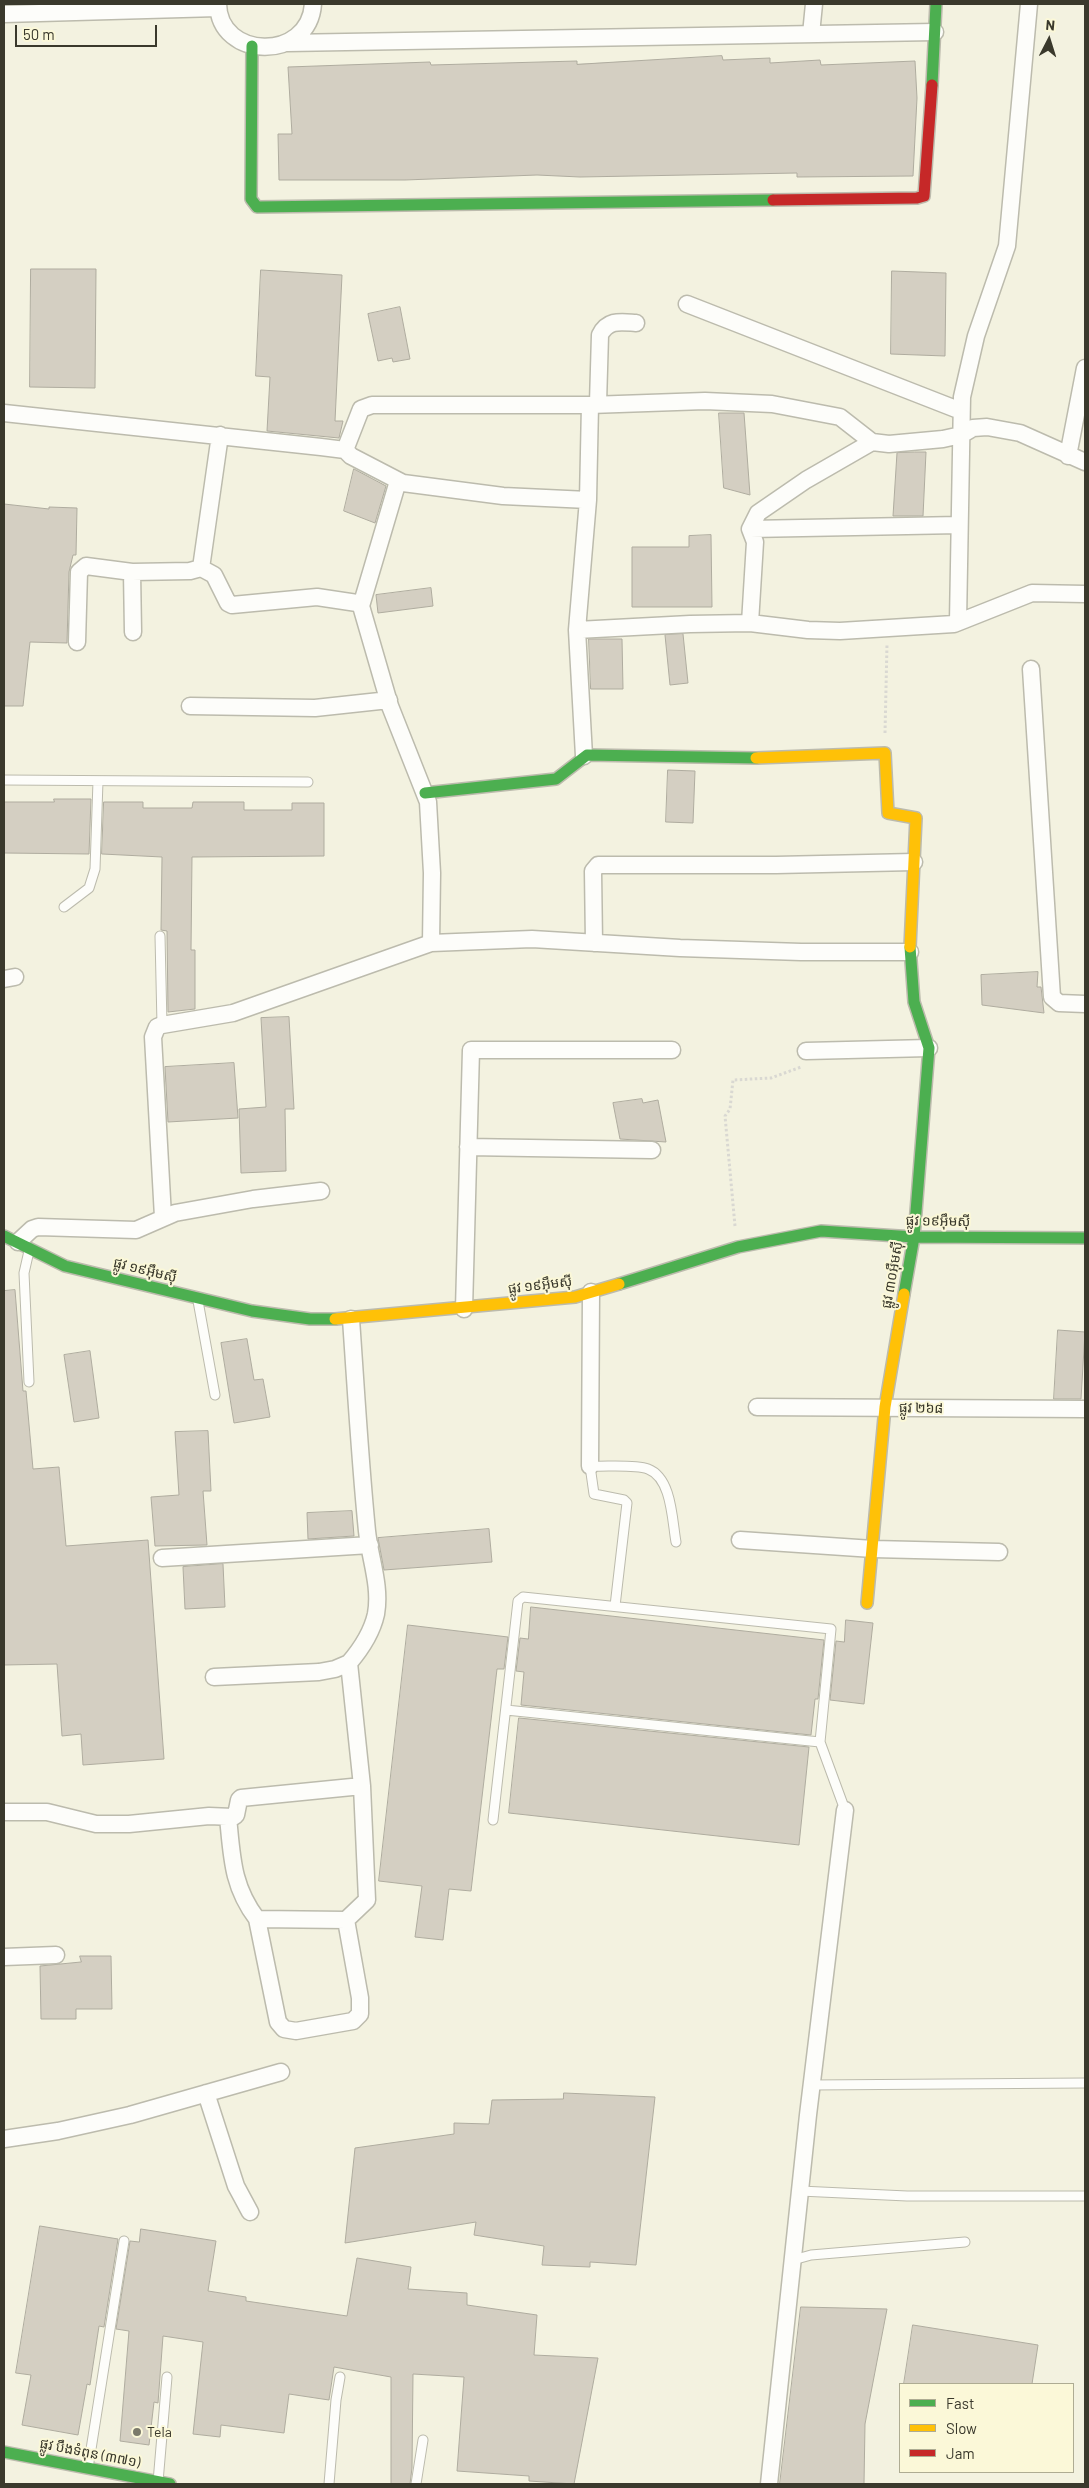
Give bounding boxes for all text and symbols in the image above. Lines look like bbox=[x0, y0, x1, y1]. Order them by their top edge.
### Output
scale bar bbox=[18, 15, 160, 47]
north arrow bbox=[1024, 15, 1074, 65]
text: N bbox=[1045, 16, 1056, 33]
text: 50 m bbox=[23, 25, 55, 43]
street label: ផ្លូវ ១៩អ៊ឹមស៊ី bbox=[905, 1212, 971, 1230]
street label: ផ្លូវ ៣០អ៊ឹមស៊ី bbox=[878, 1240, 906, 1310]
street label: ផ្លូវ ១៩អ៊ឹមស៊ី bbox=[112, 1254, 178, 1286]
street label: ផ្លូវ ១៩អ៊ឹមស៊ី bbox=[507, 1273, 573, 1297]
street label: ផ្លូវ ២៦៨ bbox=[899, 1399, 943, 1417]
legend bbox=[899, 2383, 1074, 2473]
text: Fast bbox=[946, 2394, 974, 2412]
text: Slow bbox=[946, 2419, 977, 2437]
place label: Tela bbox=[147, 2424, 172, 2440]
marker: Tela bbox=[131, 2426, 143, 2438]
street label: ផ្លូវ បឹងទំពុន (៣៧១) bbox=[38, 2435, 142, 2471]
text: Jam bbox=[946, 2444, 975, 2462]

